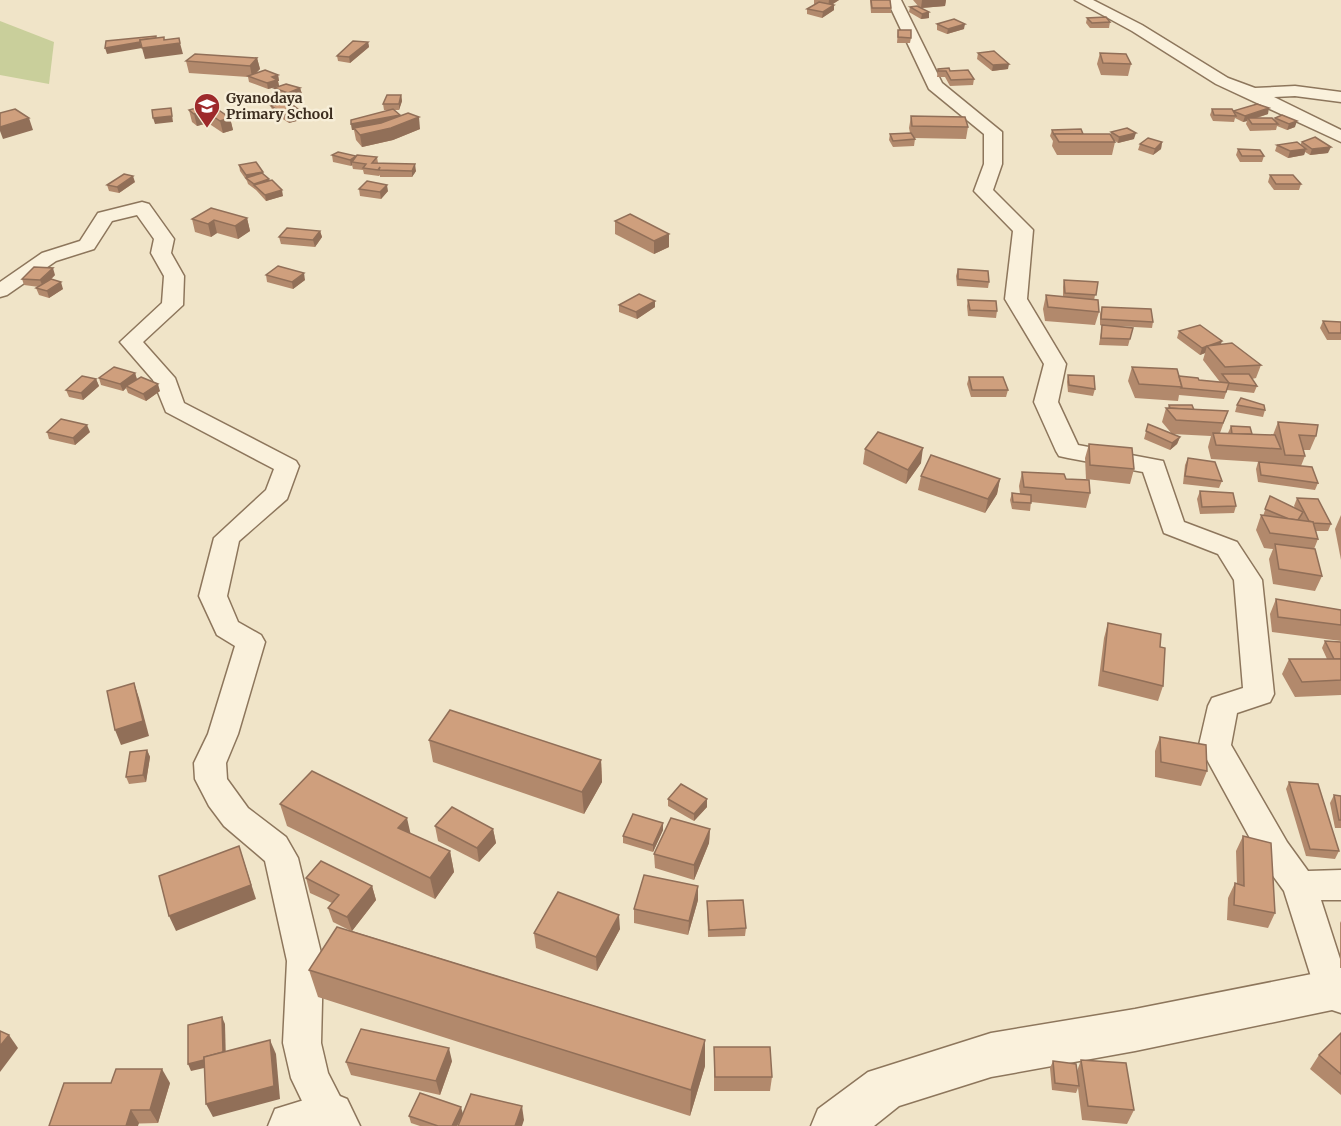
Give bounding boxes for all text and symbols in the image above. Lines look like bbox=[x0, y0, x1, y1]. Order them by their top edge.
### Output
place label: Gyanodaya Primary School bbox=[226, 89, 334, 123]
school or university icon: Gyanodaya Primary School bbox=[192, 91, 222, 129]

